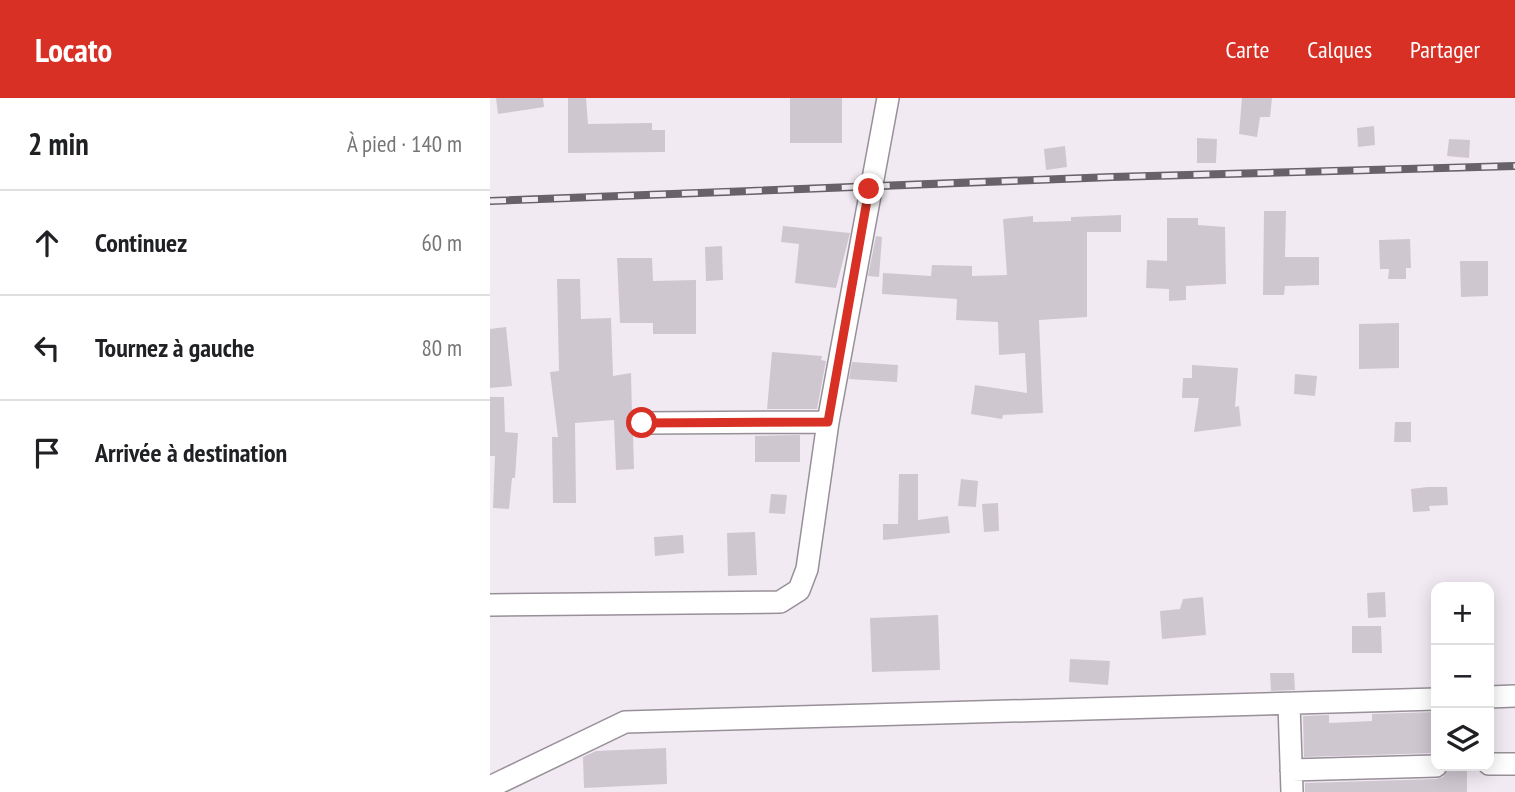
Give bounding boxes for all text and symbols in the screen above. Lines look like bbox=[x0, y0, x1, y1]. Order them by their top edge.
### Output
text: Locato bbox=[35, 28, 112, 71]
text: Carte bbox=[1226, 34, 1269, 65]
text: Calques bbox=[1307, 34, 1372, 65]
text: Partager bbox=[1410, 34, 1480, 65]
text: 2 min bbox=[28, 124, 89, 163]
text: À pied · 140 m bbox=[347, 129, 462, 158]
route end bbox=[853, 173, 884, 204]
icon: ahead bbox=[28, 224, 66, 262]
text: Continuez bbox=[95, 226, 187, 259]
text: 60 m bbox=[421, 228, 462, 257]
icon: left bbox=[28, 329, 66, 367]
text: Tournez à gauche bbox=[95, 331, 255, 364]
text: 80 m bbox=[421, 333, 462, 362]
route start bbox=[626, 407, 657, 438]
icon: arrive bbox=[28, 434, 66, 472]
text: Arrivée à destination bbox=[95, 436, 287, 469]
map controls bbox=[1431, 582, 1494, 771]
button: + bbox=[1431, 582, 1494, 645]
button: − bbox=[1431, 645, 1494, 708]
button: layers bbox=[1431, 708, 1494, 771]

